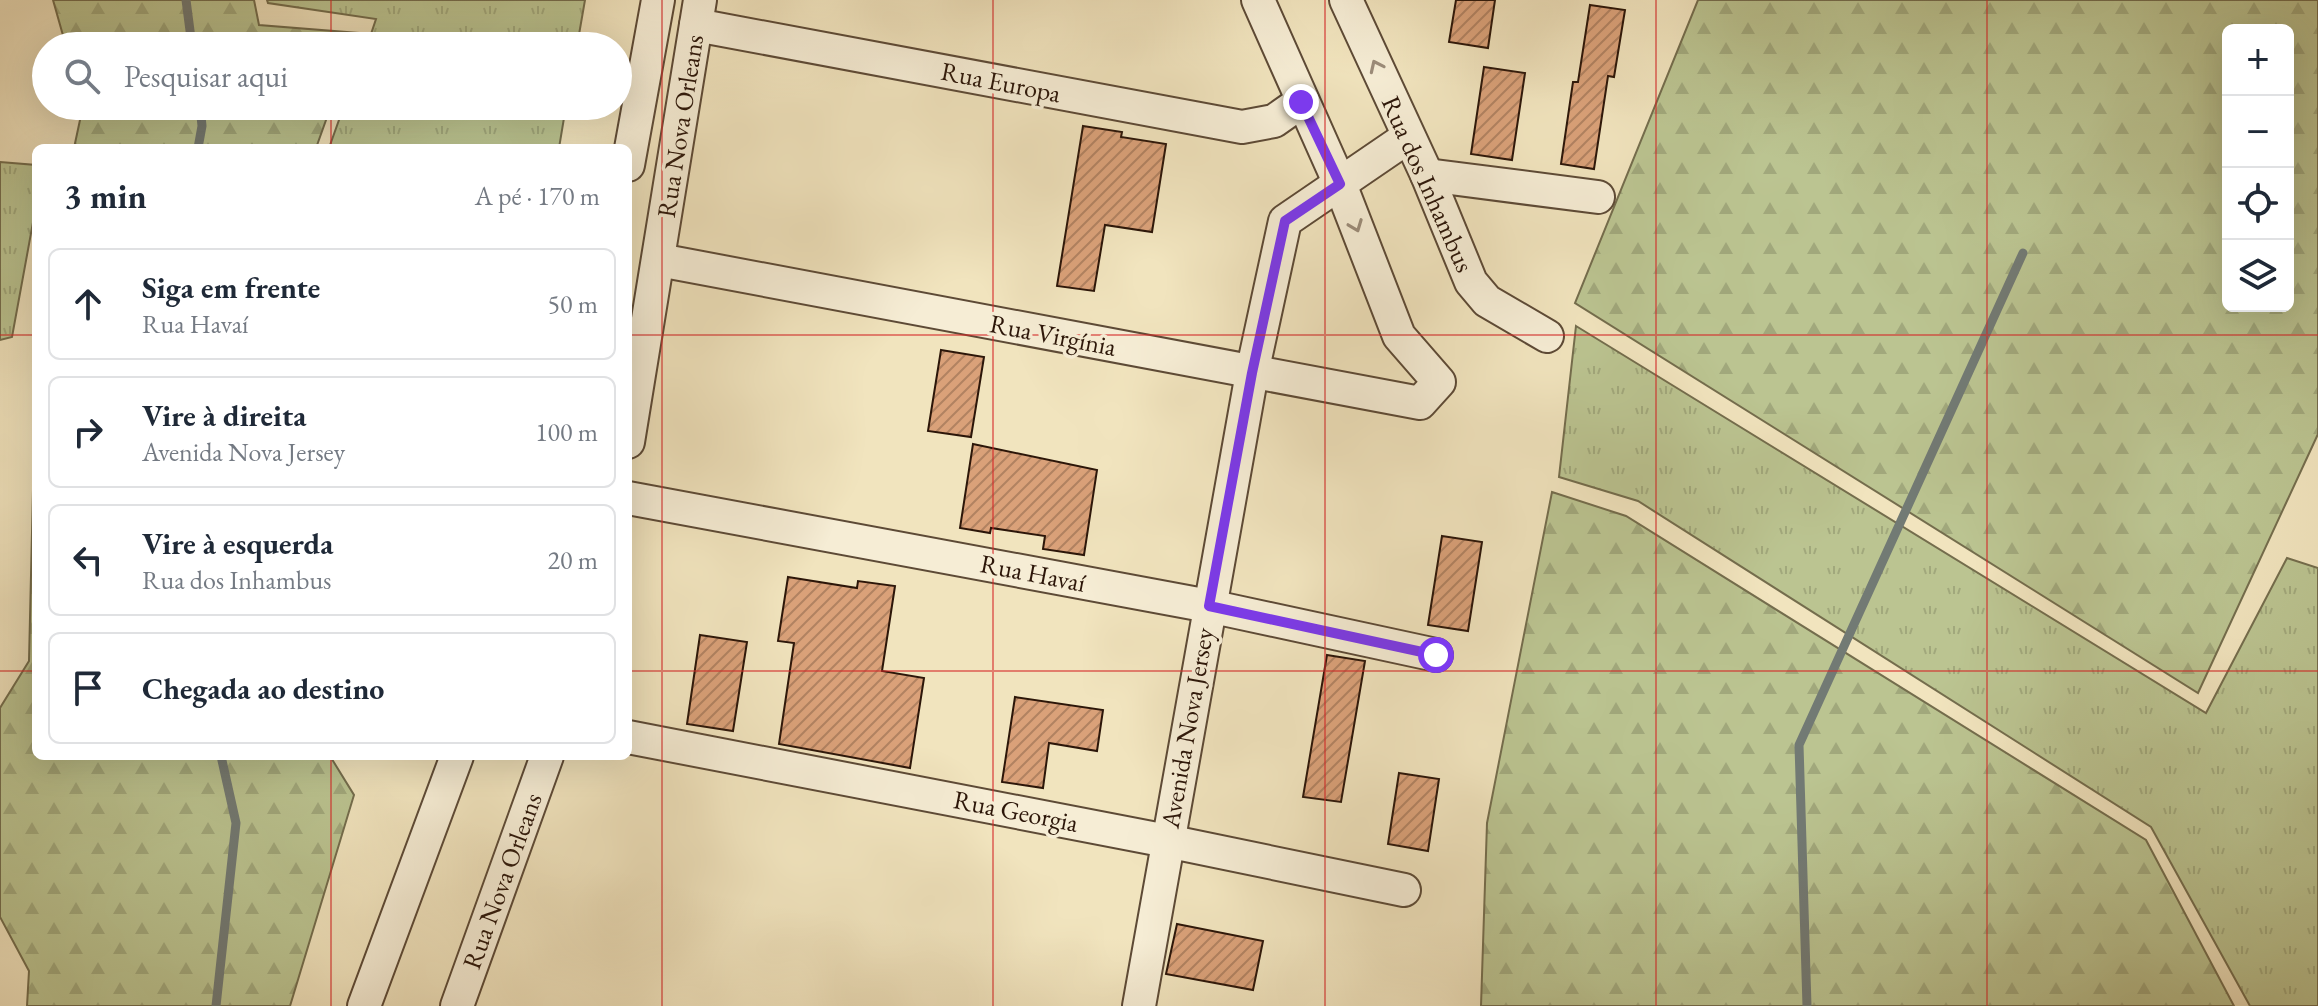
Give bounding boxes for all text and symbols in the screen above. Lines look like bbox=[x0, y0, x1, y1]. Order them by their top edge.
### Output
map controls bbox=[2222, 24, 2294, 312]
button: + bbox=[2222, 24, 2294, 96]
search box bbox=[32, 32, 632, 120]
street label: Rua Nova Orleans bbox=[649, 32, 711, 220]
icon: search bbox=[60, 54, 104, 98]
street label: Rua Europa bbox=[938, 54, 1064, 110]
text: Pesquisar aqui bbox=[124, 57, 288, 96]
one-way arrow bbox=[1370, 60, 1386, 75]
route end bbox=[1283, 84, 1319, 120]
street label: Rua dos Inhambus bbox=[1374, 91, 1482, 277]
button: − bbox=[2222, 96, 2294, 168]
button: locate bbox=[2222, 168, 2294, 240]
text: 3 min bbox=[64, 174, 147, 218]
text: A pé · 170 m bbox=[475, 179, 600, 213]
one-way arrow bbox=[1346, 218, 1363, 232]
button: layers bbox=[2222, 240, 2294, 312]
text: Siga em frente bbox=[142, 268, 320, 307]
icon: ahead bbox=[66, 282, 110, 326]
text: 50 m bbox=[548, 287, 598, 321]
street label: Rua Virgínia bbox=[987, 306, 1120, 364]
text: Rua Havaí bbox=[142, 307, 248, 341]
text: Vire à direita bbox=[142, 396, 306, 435]
icon: right bbox=[66, 410, 110, 454]
text: 100 m bbox=[535, 415, 598, 449]
text: Avenida Nova Jersey bbox=[142, 435, 345, 469]
text: Vire à esquerda bbox=[142, 524, 333, 563]
icon: left bbox=[66, 538, 110, 582]
text: 20 m bbox=[548, 543, 598, 577]
street label: Rua Havaí bbox=[977, 546, 1089, 600]
text: Rua dos Inhambus bbox=[142, 563, 332, 597]
street label: Avenida Nova Jersey bbox=[1152, 624, 1221, 832]
route start bbox=[1418, 637, 1454, 673]
icon: arrive bbox=[66, 666, 110, 710]
text: Chegada ao destino bbox=[142, 669, 384, 708]
street label: Rua Georgia bbox=[951, 782, 1082, 840]
street label: Rua Nova Orleans bbox=[454, 788, 550, 974]

